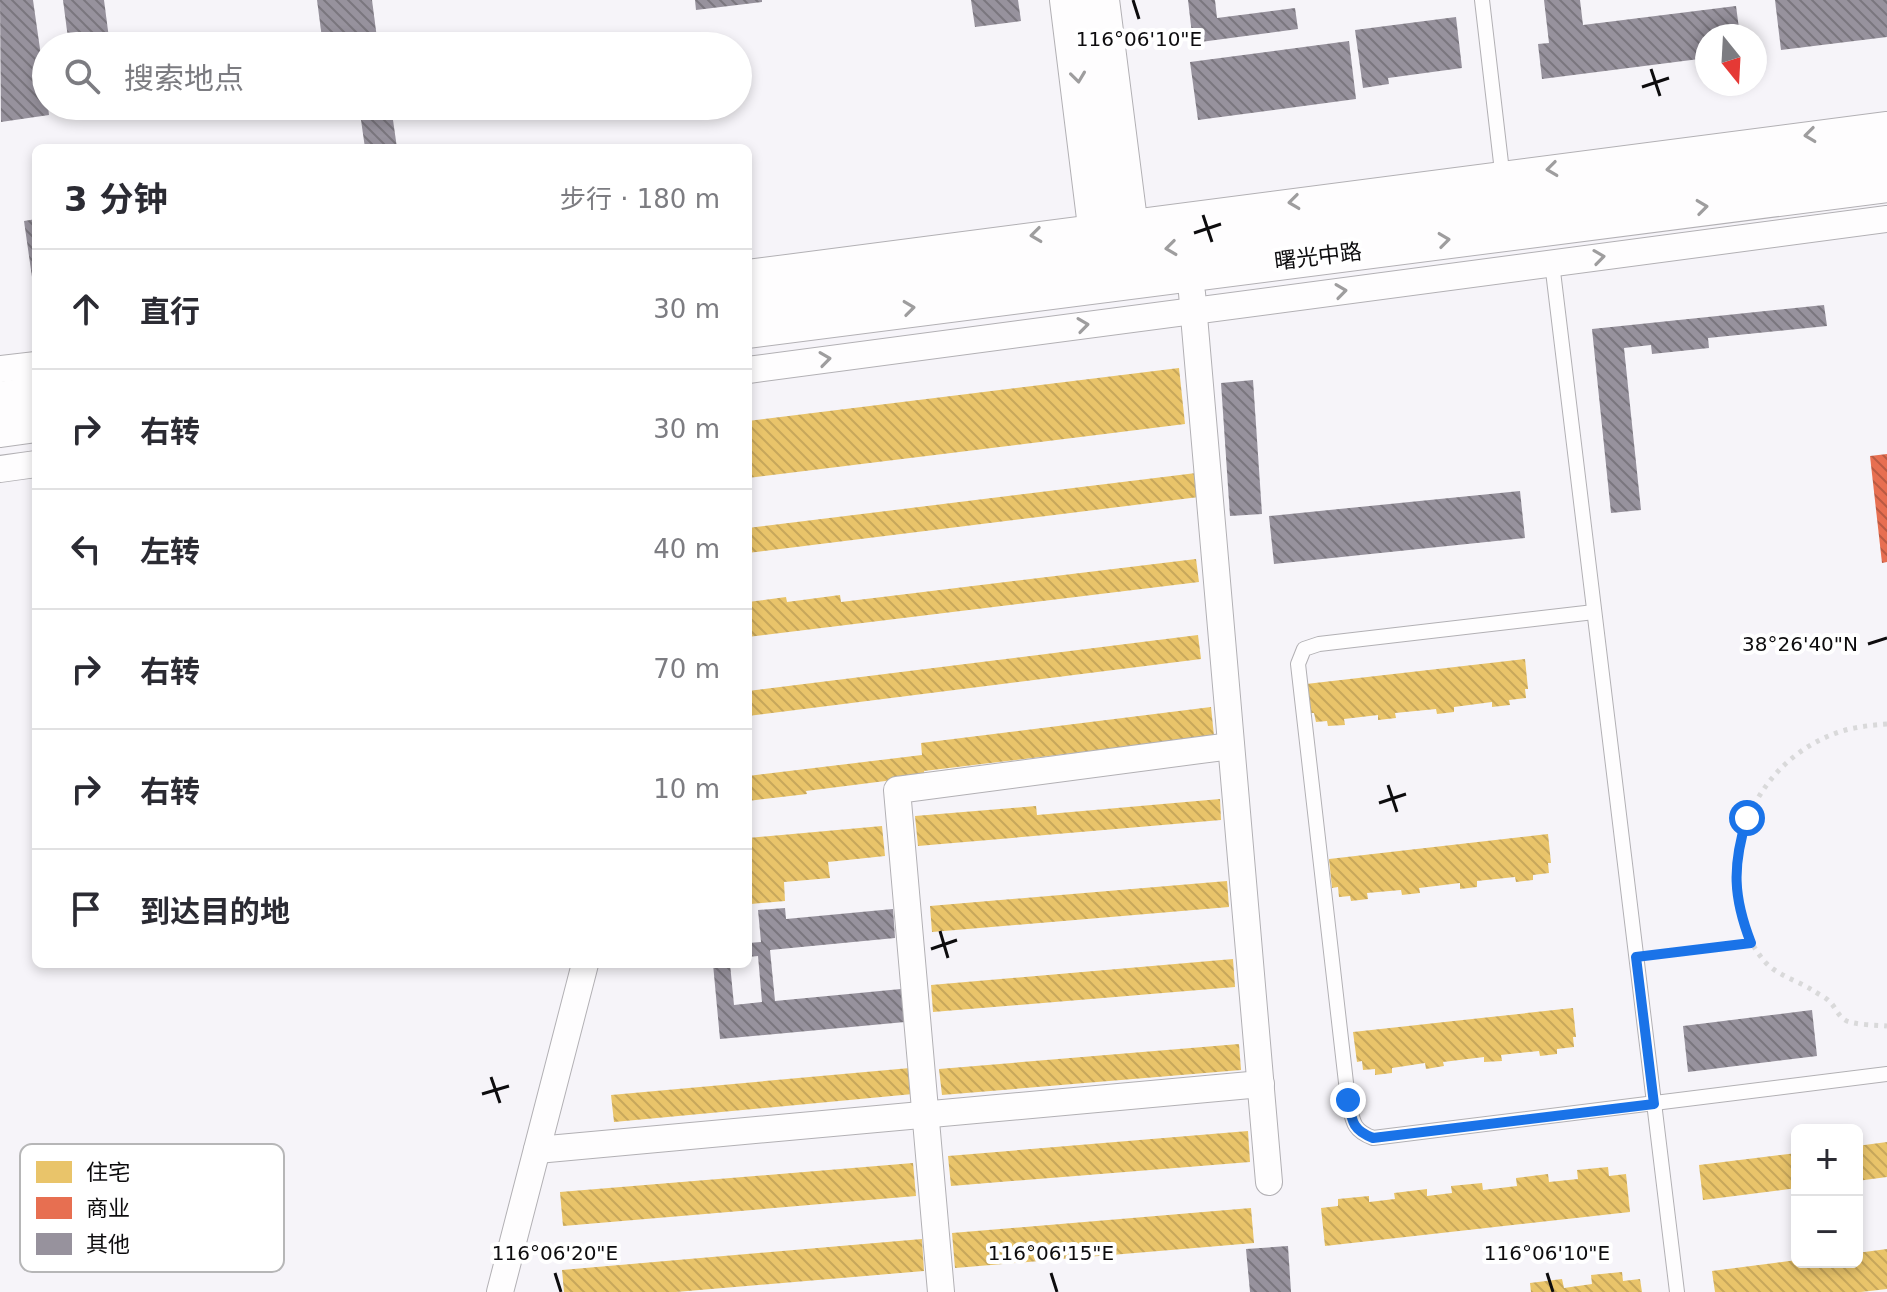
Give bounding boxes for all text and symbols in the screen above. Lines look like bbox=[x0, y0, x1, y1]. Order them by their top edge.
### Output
north arrow bbox=[1695, 24, 1767, 96]
text: 116°06'10"E bbox=[1076, 27, 1202, 51]
search box bbox=[32, 32, 752, 120]
icon: search bbox=[60, 54, 104, 98]
text: 搜索地点 bbox=[124, 61, 244, 96]
one-way arrow bbox=[1070, 71, 1087, 84]
one-way arrow bbox=[1803, 126, 1817, 143]
one-way arrow bbox=[1545, 160, 1558, 177]
text: 3 分钟 bbox=[64, 179, 168, 219]
text: 步行 · 180 m bbox=[560, 184, 720, 214]
one-way arrow bbox=[1287, 193, 1301, 210]
one-way arrow bbox=[1696, 198, 1709, 215]
one-way arrow bbox=[1029, 227, 1042, 244]
one-way arrow bbox=[1437, 232, 1451, 249]
one-way arrow bbox=[1164, 239, 1177, 256]
street label: 曙光中路 bbox=[1273, 239, 1363, 274]
one-way arrow bbox=[1592, 248, 1605, 265]
one-way arrow bbox=[1334, 283, 1348, 300]
icon: ahead bbox=[64, 287, 108, 331]
text: 直行 bbox=[140, 294, 200, 329]
text: 30 m bbox=[653, 294, 720, 324]
one-way arrow bbox=[903, 300, 916, 317]
one-way arrow bbox=[1076, 317, 1090, 334]
one-way arrow bbox=[818, 351, 832, 368]
icon: right bbox=[64, 407, 108, 451]
text: 右转 bbox=[140, 414, 200, 449]
text: 30 m bbox=[653, 414, 720, 444]
icon: left bbox=[64, 527, 108, 571]
text: 左转 bbox=[140, 534, 200, 569]
text: 40 m bbox=[653, 534, 720, 564]
text: 38°26'40"N bbox=[1742, 632, 1858, 656]
icon: right bbox=[64, 647, 108, 691]
text: 右转 bbox=[140, 654, 200, 689]
text: 70 m bbox=[653, 654, 720, 684]
icon: right bbox=[64, 767, 108, 811]
text: 右转 bbox=[140, 774, 200, 809]
text: 10 m bbox=[653, 774, 720, 804]
route start bbox=[1729, 800, 1765, 836]
icon: arrive bbox=[64, 887, 108, 931]
text: 到达目的地 bbox=[140, 894, 290, 929]
route end bbox=[1330, 1082, 1366, 1118]
map controls bbox=[1791, 1124, 1863, 1268]
button: + bbox=[1791, 1124, 1863, 1196]
legend bbox=[20, 1144, 284, 1272]
text: 住宅 bbox=[86, 1160, 130, 1185]
text: 商业 bbox=[86, 1196, 130, 1221]
button: − bbox=[1791, 1196, 1863, 1268]
text: 其他 bbox=[86, 1232, 130, 1257]
text: 116°06'20"E bbox=[492, 1241, 618, 1265]
text: 116°06'15"E bbox=[988, 1241, 1114, 1265]
text: 116°06'10"E bbox=[1484, 1241, 1610, 1265]

